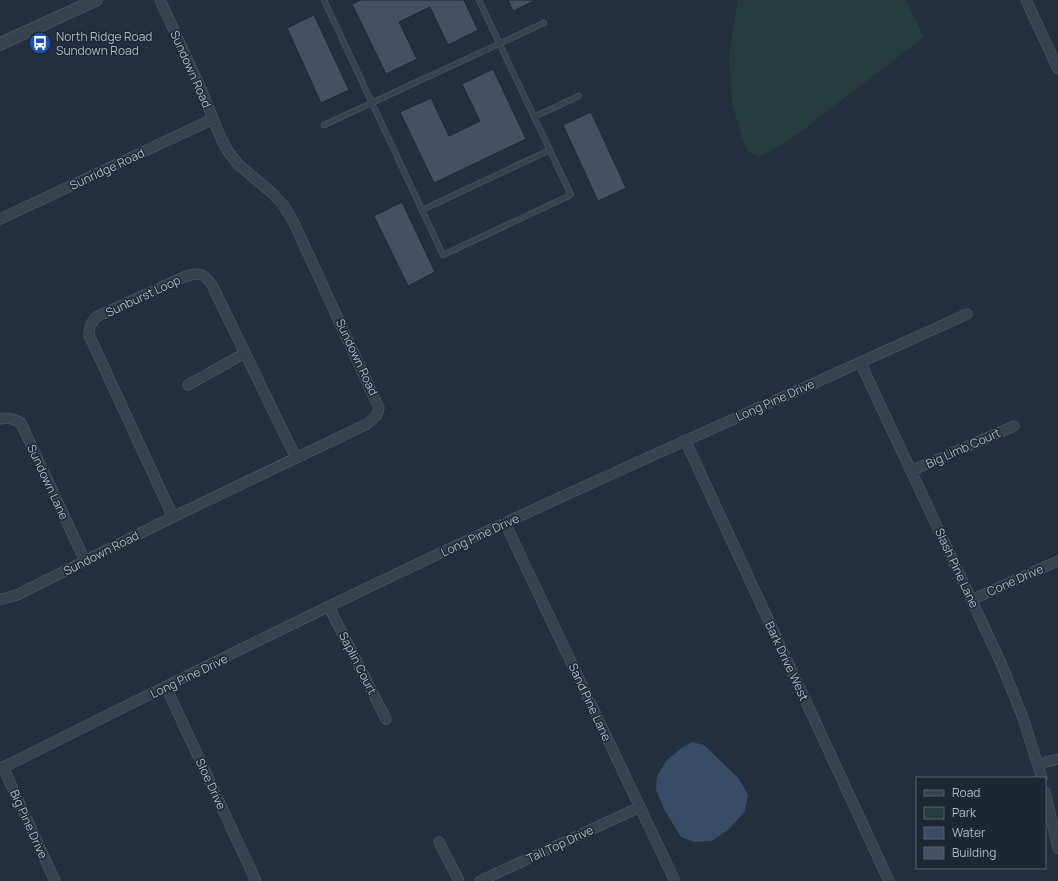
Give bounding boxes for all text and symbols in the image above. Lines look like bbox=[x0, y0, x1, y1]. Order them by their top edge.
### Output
place label: North Ridge Road Sundown Road bbox=[56, 28, 152, 59]
street label: Sundown Road bbox=[166, 28, 216, 110]
bus stop icon: North Ridge Road Sundown Road bbox=[27, 30, 53, 56]
street label: Sunridge Road bbox=[67, 144, 147, 194]
street label: Sunburst Loop bbox=[103, 271, 183, 321]
street label: Sundown Road bbox=[332, 316, 382, 398]
street label: Long Pine Drive bbox=[733, 375, 817, 425]
street label: Big Limb Court bbox=[923, 424, 1003, 472]
street label: Sundown Lane bbox=[23, 442, 73, 522]
street label: Long Pine Drive bbox=[438, 509, 522, 561]
street label: Slash Pine Lane bbox=[931, 525, 983, 611]
street label: Sundown Road bbox=[60, 527, 142, 579]
street label: Cone Drive bbox=[984, 560, 1046, 600]
street label: Bark Drive West bbox=[761, 619, 813, 704]
street label: Saplin Court bbox=[335, 629, 381, 697]
street label: Long Pine Drive bbox=[147, 650, 231, 702]
street label: Sand Pine Lane bbox=[565, 660, 615, 744]
street label: Sloe Drive bbox=[192, 756, 230, 812]
legend bbox=[916, 777, 1046, 869]
text: Road bbox=[952, 784, 980, 801]
street label: Big Pine Drive bbox=[6, 787, 52, 861]
text: Park bbox=[952, 804, 977, 821]
street label: Tall Top Drive bbox=[524, 821, 596, 867]
text: Water bbox=[952, 824, 986, 841]
text: Building bbox=[952, 844, 996, 861]

